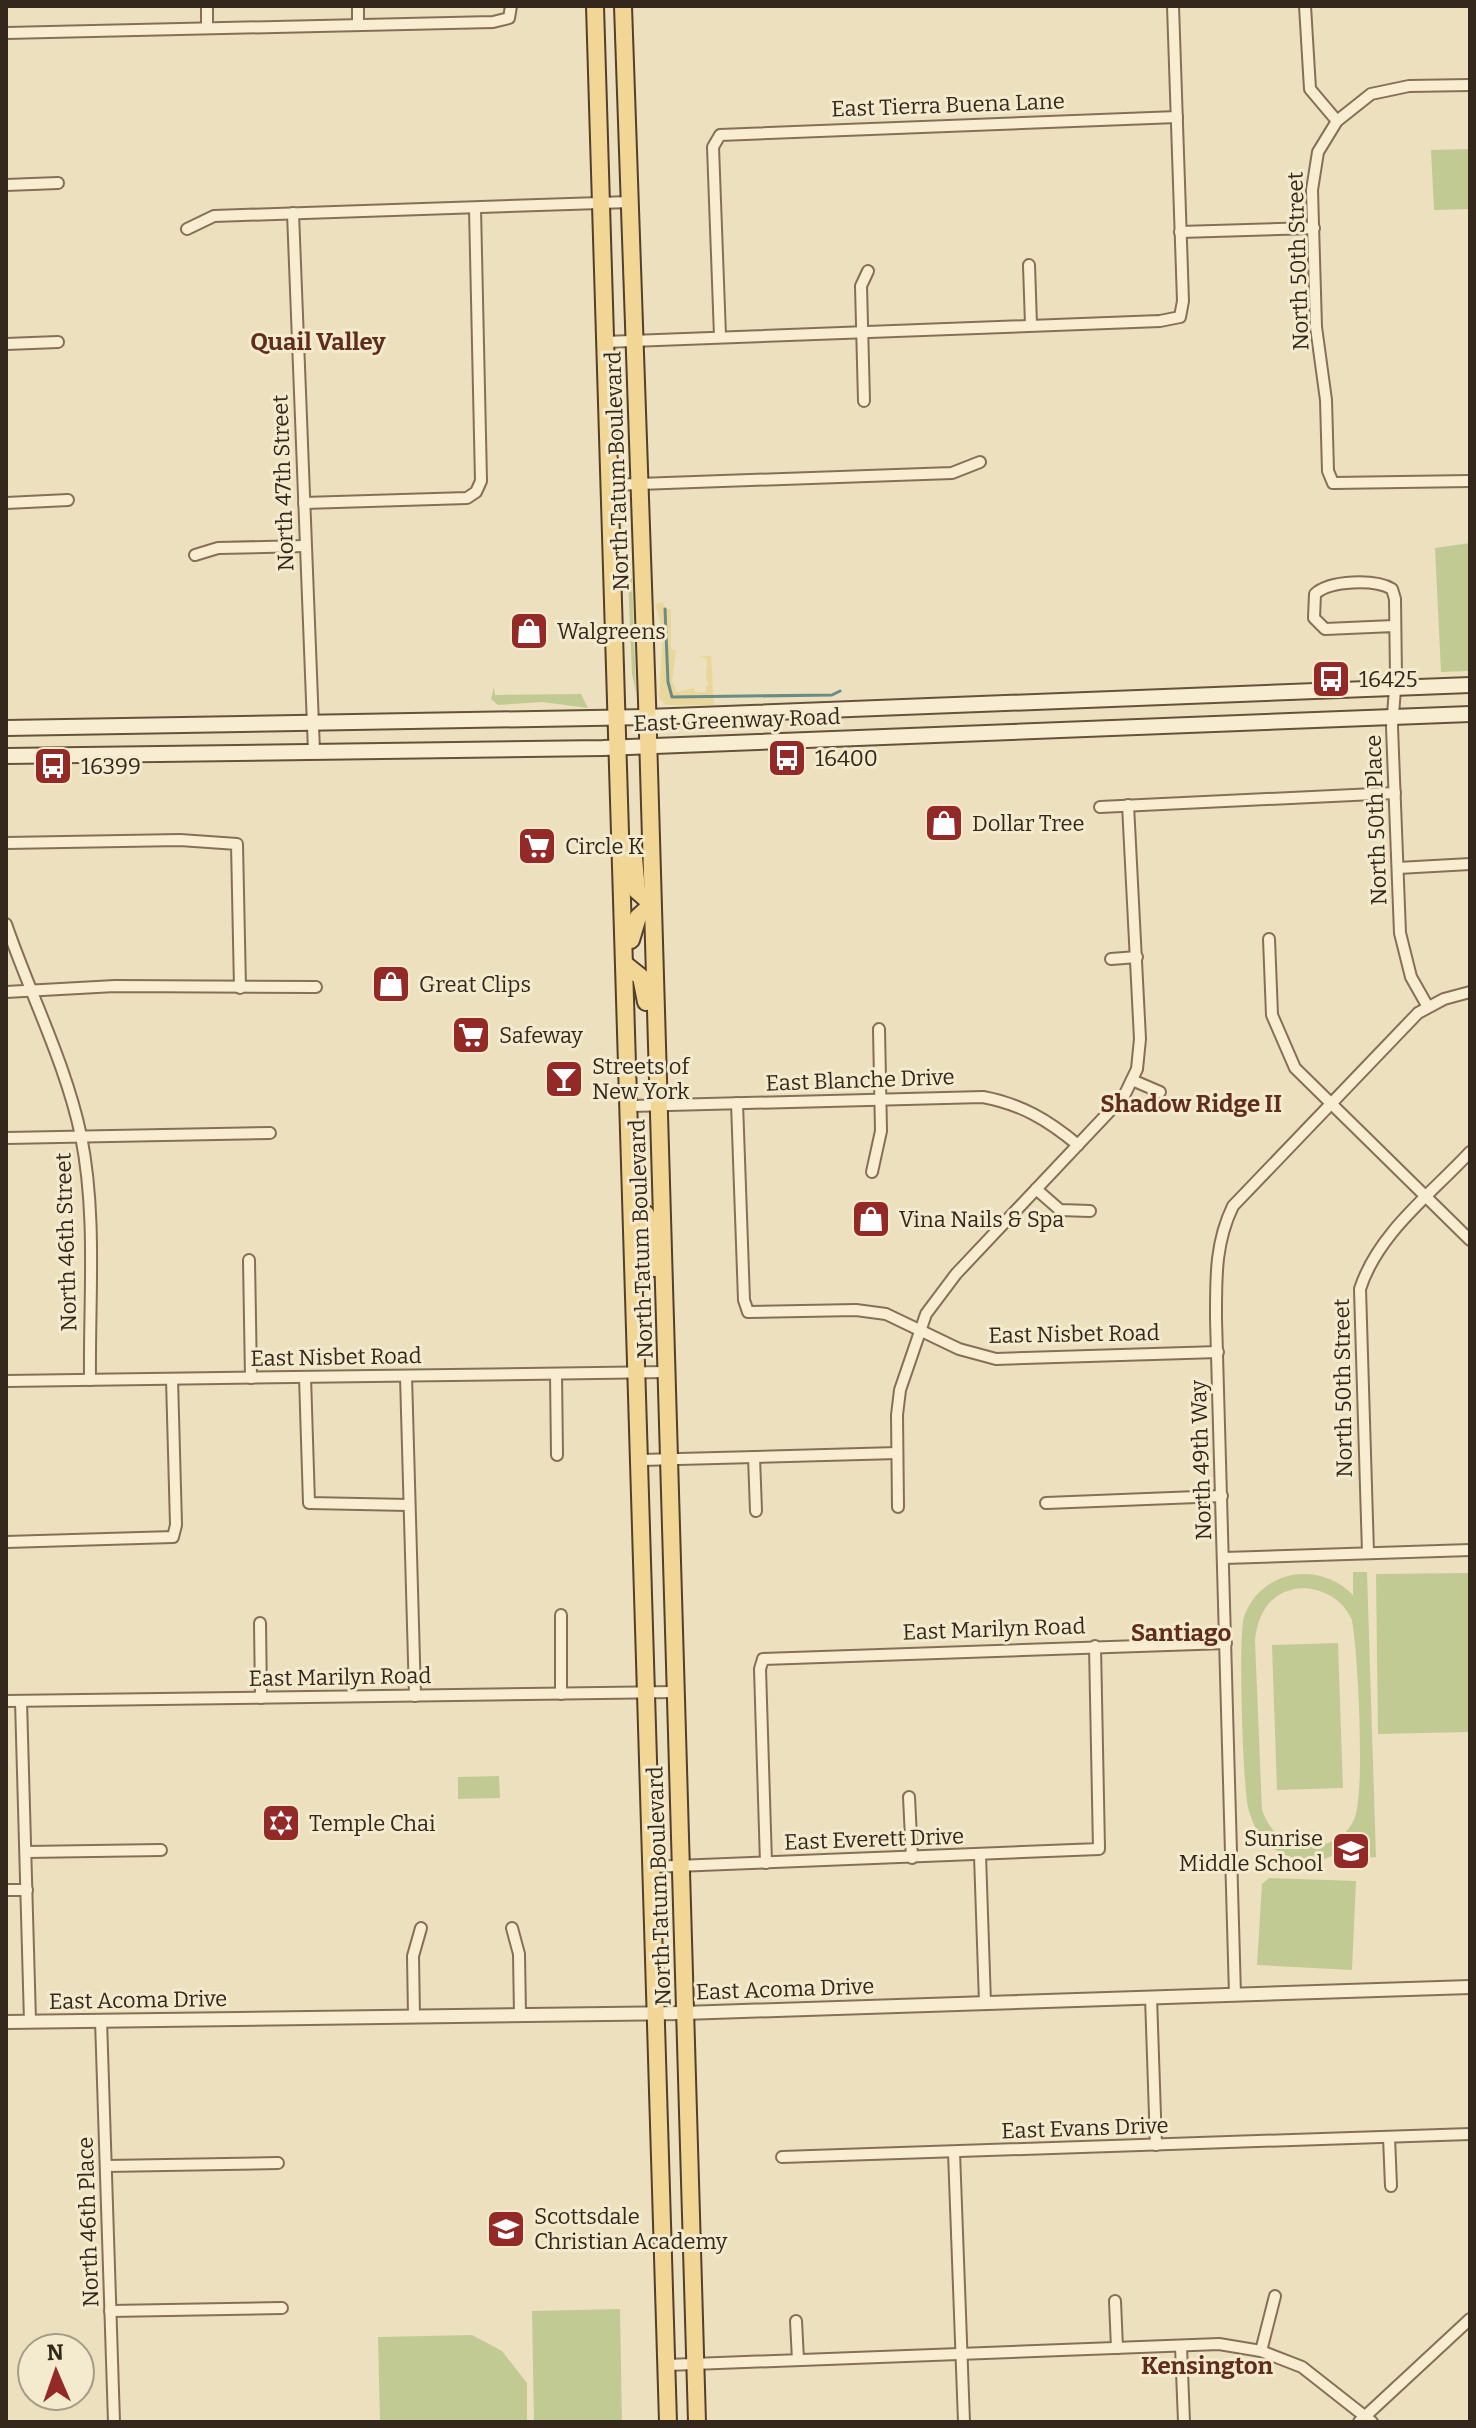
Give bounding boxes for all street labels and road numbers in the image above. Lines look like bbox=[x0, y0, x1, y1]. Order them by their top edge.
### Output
street label: East Tierra Buena Lane bbox=[831, 87, 1065, 123]
street label: North 50th Street bbox=[1281, 171, 1315, 351]
street label: North Tatum Boulevard bbox=[599, 351, 635, 591]
street label: North 47th Street bbox=[266, 394, 300, 572]
street label: East Greenway Road bbox=[633, 703, 841, 737]
street label: North 50th Place bbox=[1360, 734, 1392, 906]
street label: East Blanche Drive bbox=[765, 1063, 955, 1097]
street label: North Tatum Boulevard bbox=[623, 1119, 659, 1359]
street label: North 46th Street bbox=[49, 1152, 83, 1332]
street label: North 50th Street bbox=[1328, 1298, 1358, 1478]
street label: East Nisbet Road bbox=[988, 1319, 1160, 1349]
street label: East Nisbet Road bbox=[250, 1342, 422, 1372]
street label: North 49th Way bbox=[1185, 1379, 1217, 1541]
street label: East Marilyn Road bbox=[902, 1612, 1086, 1646]
street label: East Marilyn Road bbox=[248, 1662, 432, 1692]
street label: North Tatum Boulevard bbox=[641, 1766, 677, 2006]
street label: East Everett Drive bbox=[784, 1822, 964, 1856]
street label: East Acoma Drive bbox=[695, 1972, 875, 2006]
street label: East Acoma Drive bbox=[49, 1985, 227, 2015]
street label: East Evans Drive bbox=[1001, 2112, 1169, 2144]
street label: North 46th Place bbox=[72, 2136, 104, 2308]

